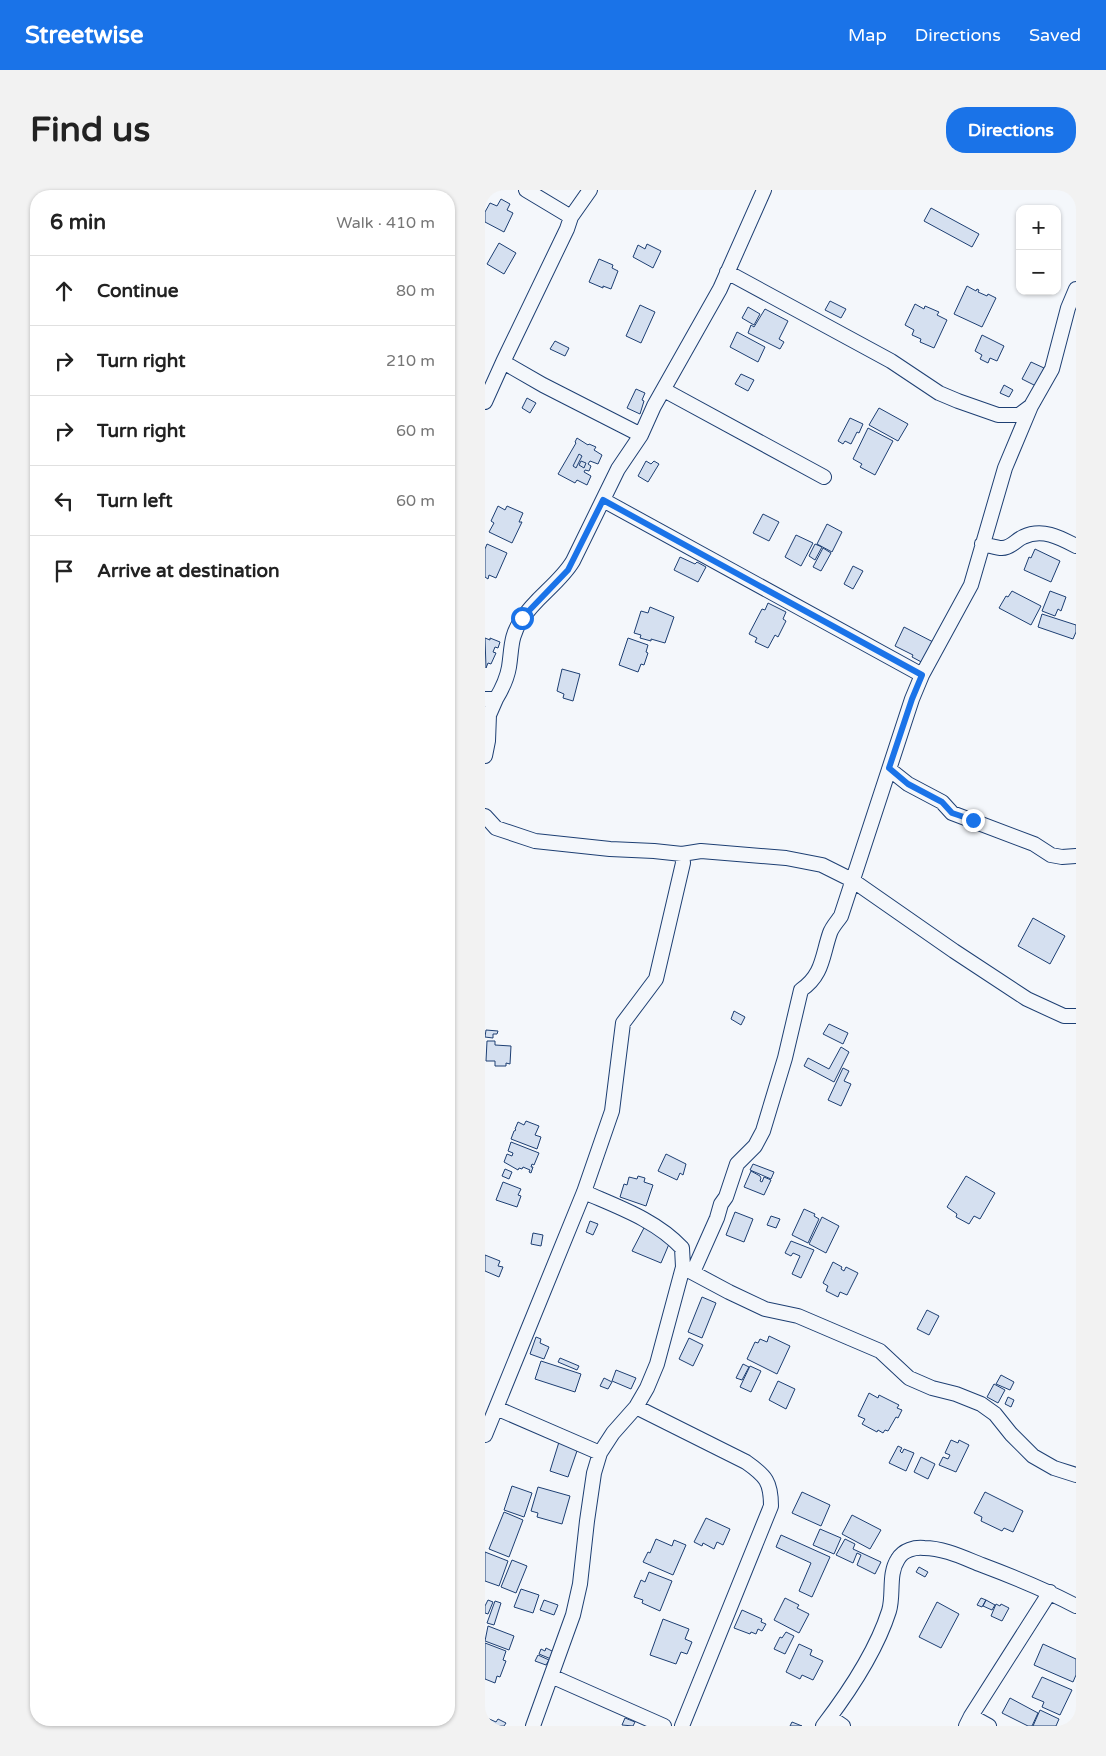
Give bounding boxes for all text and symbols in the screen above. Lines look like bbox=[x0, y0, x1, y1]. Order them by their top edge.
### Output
text: Streetwise bbox=[25, 21, 144, 50]
text: Map bbox=[848, 24, 887, 46]
text: Directions bbox=[915, 24, 1001, 46]
text: Saved bbox=[1029, 24, 1081, 46]
button: Directions bbox=[946, 107, 1076, 153]
text: Find us bbox=[30, 109, 150, 151]
map controls bbox=[1016, 205, 1061, 295]
button: + bbox=[1016, 205, 1061, 250]
text: 6 min bbox=[50, 210, 106, 235]
text: Walk · 410 m bbox=[336, 213, 435, 233]
button: − bbox=[1016, 250, 1061, 295]
icon: ahead bbox=[50, 277, 78, 305]
text: Continue bbox=[97, 280, 179, 302]
text: 80 m bbox=[396, 281, 435, 301]
icon: right bbox=[50, 347, 78, 375]
text: Turn right bbox=[97, 350, 185, 372]
text: 210 m bbox=[386, 351, 435, 371]
icon: right bbox=[50, 417, 78, 445]
text: Turn right bbox=[97, 420, 185, 442]
text: 60 m bbox=[396, 421, 435, 441]
icon: left bbox=[50, 487, 78, 515]
text: Turn left bbox=[97, 490, 173, 512]
text: 60 m bbox=[396, 491, 435, 511]
icon: arrive bbox=[50, 557, 78, 585]
text: Arrive at destination bbox=[97, 560, 280, 582]
route start bbox=[511, 607, 534, 630]
route end bbox=[962, 809, 985, 832]

